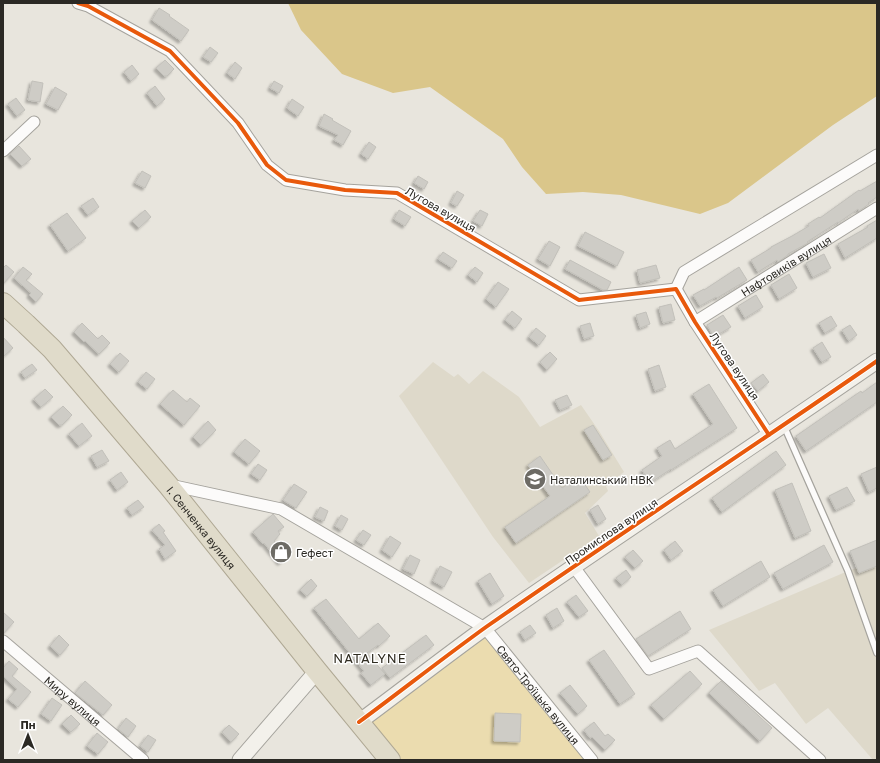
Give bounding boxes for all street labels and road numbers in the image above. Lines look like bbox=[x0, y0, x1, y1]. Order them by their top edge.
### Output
street label: Лугова вулиця bbox=[404, 184, 478, 234]
street label: Нафтовиків вулиця bbox=[738, 232, 833, 298]
street label: Лугова вулиця bbox=[708, 330, 762, 402]
street label: І. Сенченка вулиця bbox=[165, 483, 239, 571]
street label: Промислова вулиця bbox=[562, 495, 660, 567]
street label: Свято-Троїцька вулиця bbox=[495, 642, 583, 747]
street label: Миру вулиця bbox=[42, 673, 104, 728]

